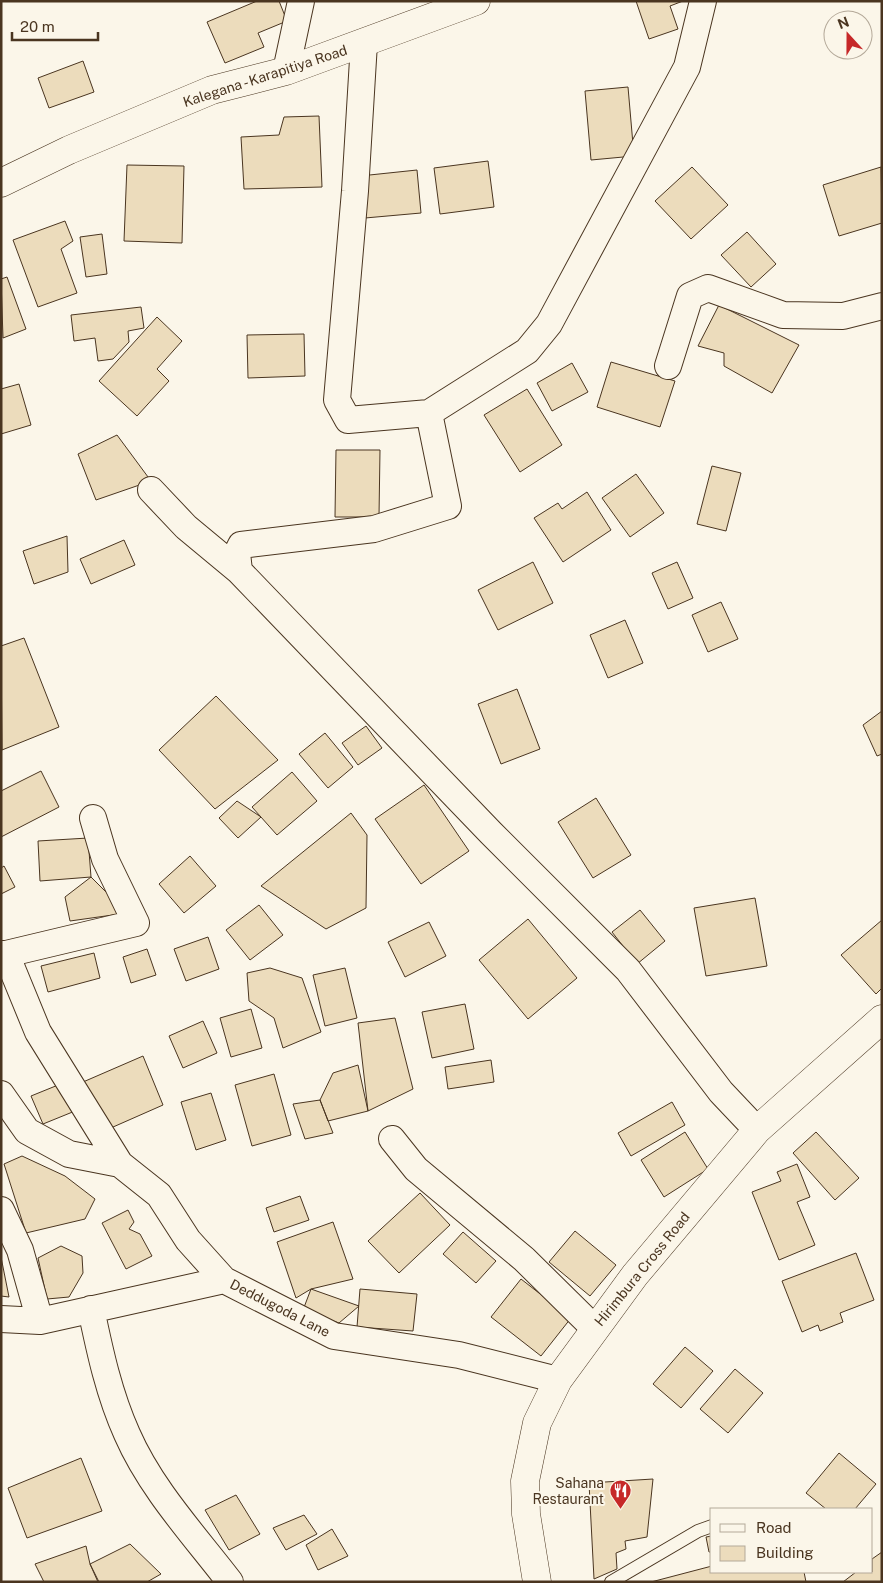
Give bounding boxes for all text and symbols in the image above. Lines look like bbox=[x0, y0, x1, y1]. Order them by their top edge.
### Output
scale bar bbox=[12, 10, 99, 42]
north arrow bbox=[823, 10, 873, 60]
text: N bbox=[835, 13, 851, 32]
text: 20 m bbox=[20, 18, 55, 35]
street label: Kalegana - Karapitiya Road bbox=[181, 42, 349, 110]
street label: Hirimbura Cross Road bbox=[591, 1209, 693, 1329]
street label: Deddugoda Lane bbox=[227, 1276, 333, 1340]
place label: Sahana Restaurant bbox=[532, 1475, 604, 1507]
restaurant icon: Sahana Restaurant bbox=[608, 1479, 632, 1510]
legend bbox=[710, 1508, 873, 1573]
text: Road bbox=[756, 1519, 792, 1536]
text: Building bbox=[756, 1544, 814, 1561]

